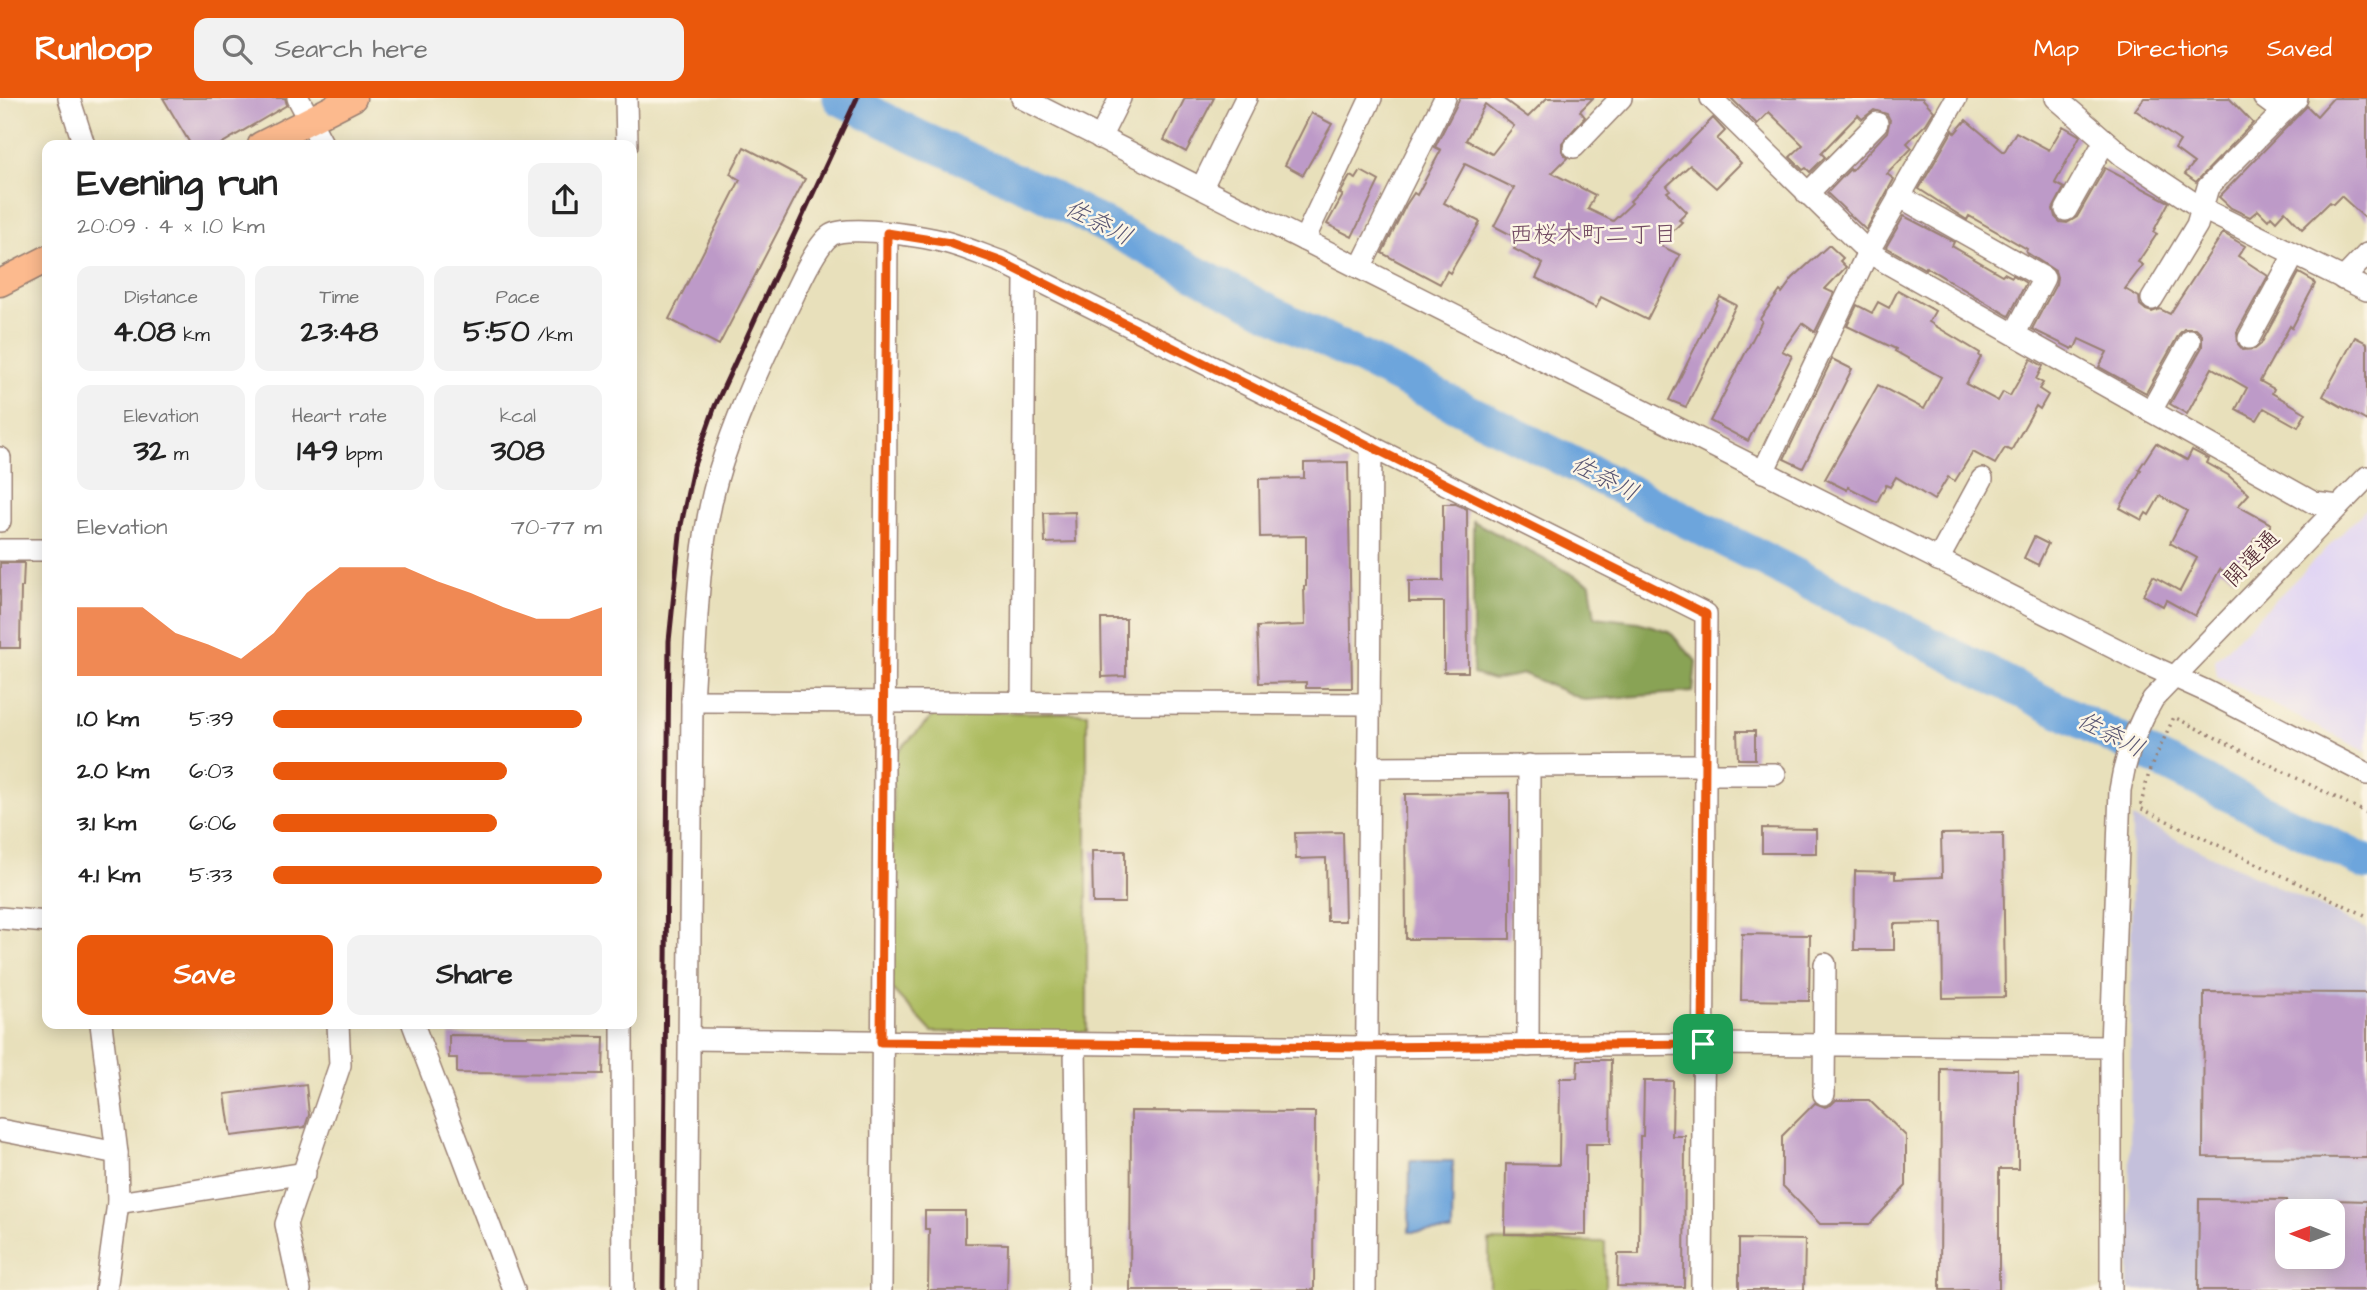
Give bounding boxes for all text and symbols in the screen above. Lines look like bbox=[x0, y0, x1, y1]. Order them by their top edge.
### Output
search box bbox=[194, 18, 684, 81]
text: Runloop bbox=[35, 26, 152, 72]
icon: search bbox=[218, 30, 256, 68]
text: Search here bbox=[274, 31, 428, 67]
text: Map bbox=[2034, 32, 2079, 66]
text: Directions bbox=[2117, 32, 2229, 66]
text: Saved bbox=[2267, 32, 2332, 66]
text: Evening run bbox=[77, 158, 278, 210]
button: share bbox=[528, 163, 602, 237]
water label: 佐奈川 bbox=[1059, 191, 1138, 254]
text: 20:09 · 4 × 1.0 km bbox=[77, 210, 265, 242]
district label: 西桜木町二丁目 bbox=[1509, 218, 1677, 252]
text: Distance bbox=[124, 284, 198, 311]
text: Time bbox=[320, 284, 359, 311]
text: Pace bbox=[496, 284, 540, 311]
text: 4.08 bbox=[113, 311, 176, 353]
text: 23:48 bbox=[301, 311, 378, 353]
text: 5:50 bbox=[463, 311, 530, 353]
text: km bbox=[176, 322, 210, 349]
text: /km bbox=[530, 322, 572, 349]
text: Elevation bbox=[124, 403, 199, 430]
text: Heart rate bbox=[292, 403, 387, 430]
text: kcal bbox=[500, 403, 536, 430]
text: 32 bbox=[134, 430, 166, 472]
text: 149 bbox=[297, 430, 338, 472]
text: 308 bbox=[491, 430, 545, 472]
text: m bbox=[166, 441, 189, 468]
text: bpm bbox=[338, 441, 382, 468]
water label: 佐奈川 bbox=[1565, 447, 1644, 510]
text: Elevation bbox=[77, 511, 168, 543]
text: 70–77 m bbox=[511, 511, 602, 543]
street label: 開運通 bbox=[2216, 523, 2287, 595]
text: 1.0 km bbox=[77, 703, 139, 735]
text: 5:39 bbox=[189, 703, 234, 735]
water label: 佐奈川 bbox=[2071, 703, 2150, 766]
text: 2.0 km bbox=[77, 755, 149, 787]
text: 6:03 bbox=[189, 755, 233, 787]
text: 3.1 km bbox=[77, 807, 136, 839]
text: 6:06 bbox=[189, 807, 236, 839]
text: 4.1 km bbox=[77, 859, 140, 891]
text: 5:33 bbox=[189, 859, 233, 891]
button: Save bbox=[77, 935, 333, 1015]
button: Share bbox=[347, 935, 602, 1015]
pin bbox=[1673, 1014, 1733, 1074]
icon: arrive bbox=[1684, 1025, 1722, 1063]
north arrow bbox=[2275, 1199, 2345, 1269]
map controls bbox=[2275, 1199, 2345, 1269]

